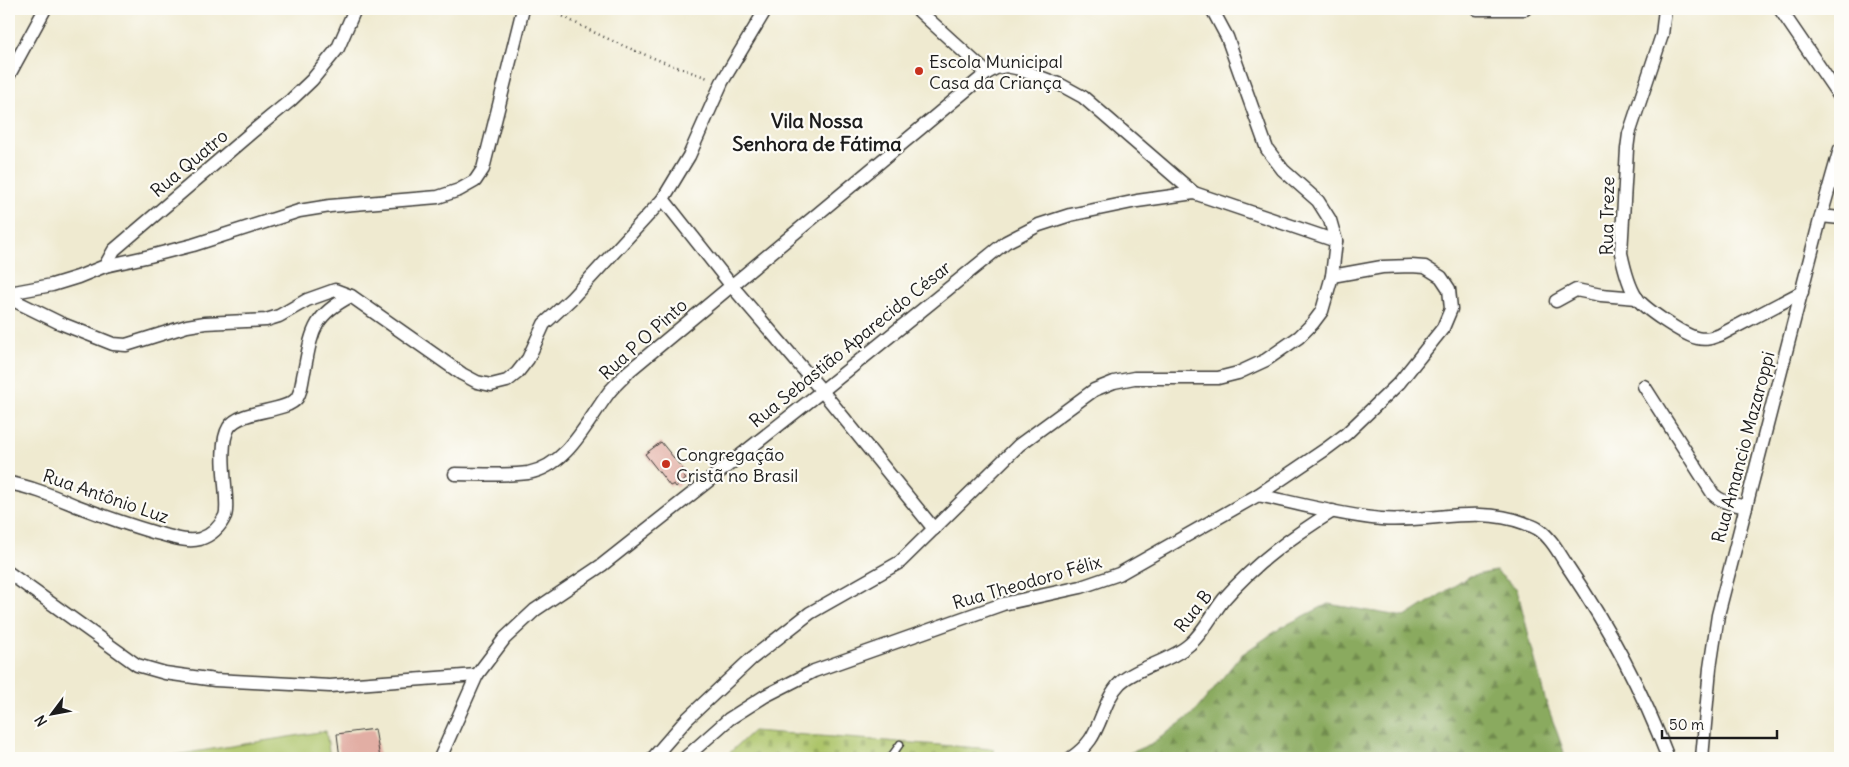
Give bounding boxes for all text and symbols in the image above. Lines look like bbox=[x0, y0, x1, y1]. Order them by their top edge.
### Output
place label: Escola Municipal Casa da Criança bbox=[929, 50, 1063, 94]
marker: Escola Municipal Casa da Criança bbox=[913, 65, 925, 77]
district label: Vila Nossa Senhora de Fátima bbox=[732, 108, 902, 156]
street label: Rua Quatro bbox=[146, 124, 232, 202]
street label: Rua Treze bbox=[1595, 176, 1619, 256]
street label: Rua Sebastião Aparecido César bbox=[745, 255, 956, 432]
street label: Rua P O Pinto bbox=[594, 293, 692, 385]
street label: Rua Amancio Mazaroppi bbox=[1706, 349, 1780, 545]
place label: Congregação Cristã no Brasil bbox=[676, 443, 798, 487]
marker: Congregação Cristã no Brasil bbox=[660, 458, 672, 470]
street label: Rua Antônio Luz bbox=[40, 464, 172, 528]
street label: Rua Theodoro Félix bbox=[950, 550, 1104, 614]
street label: Rua B bbox=[1169, 585, 1217, 637]
north arrow bbox=[28, 690, 78, 740]
scale bar bbox=[1662, 707, 1776, 739]
text: N bbox=[31, 712, 51, 730]
text: 50 m bbox=[1669, 715, 1704, 734]

